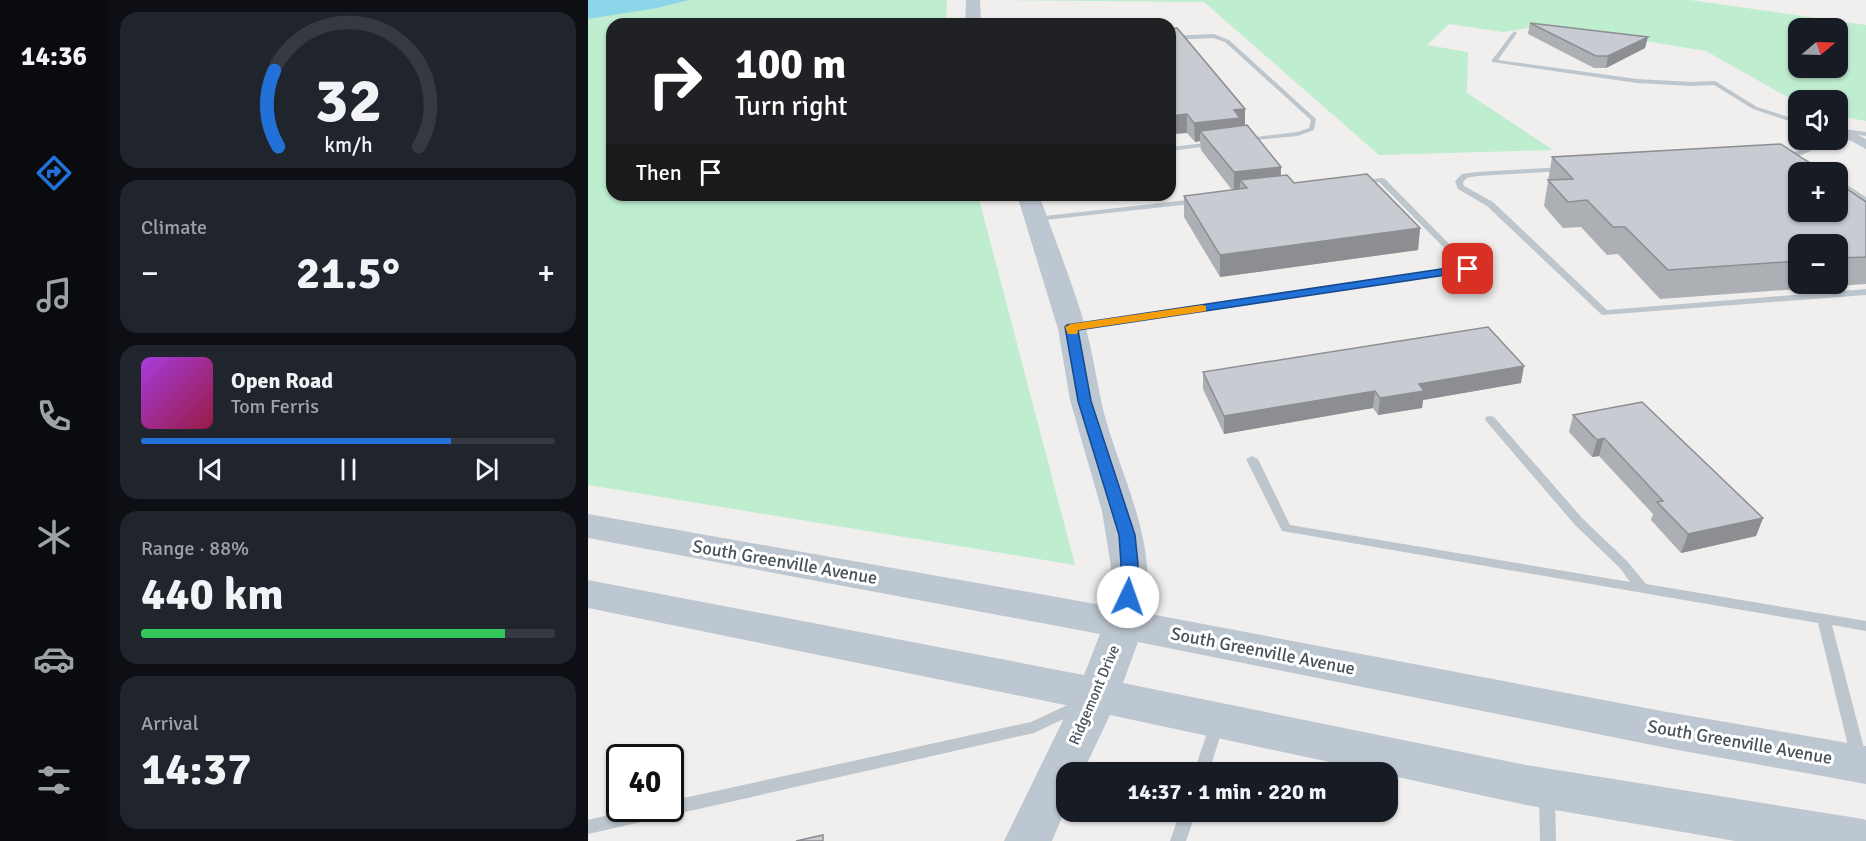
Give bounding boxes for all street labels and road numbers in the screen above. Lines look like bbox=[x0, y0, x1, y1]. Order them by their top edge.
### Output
street label: South Greenville Avenue bbox=[691, 535, 879, 589]
street label: South Greenville Avenue bbox=[1169, 622, 1357, 680]
street label: Ridgemont Drive bbox=[1065, 642, 1123, 748]
street label: South Greenville Avenue bbox=[1646, 715, 1834, 769]

